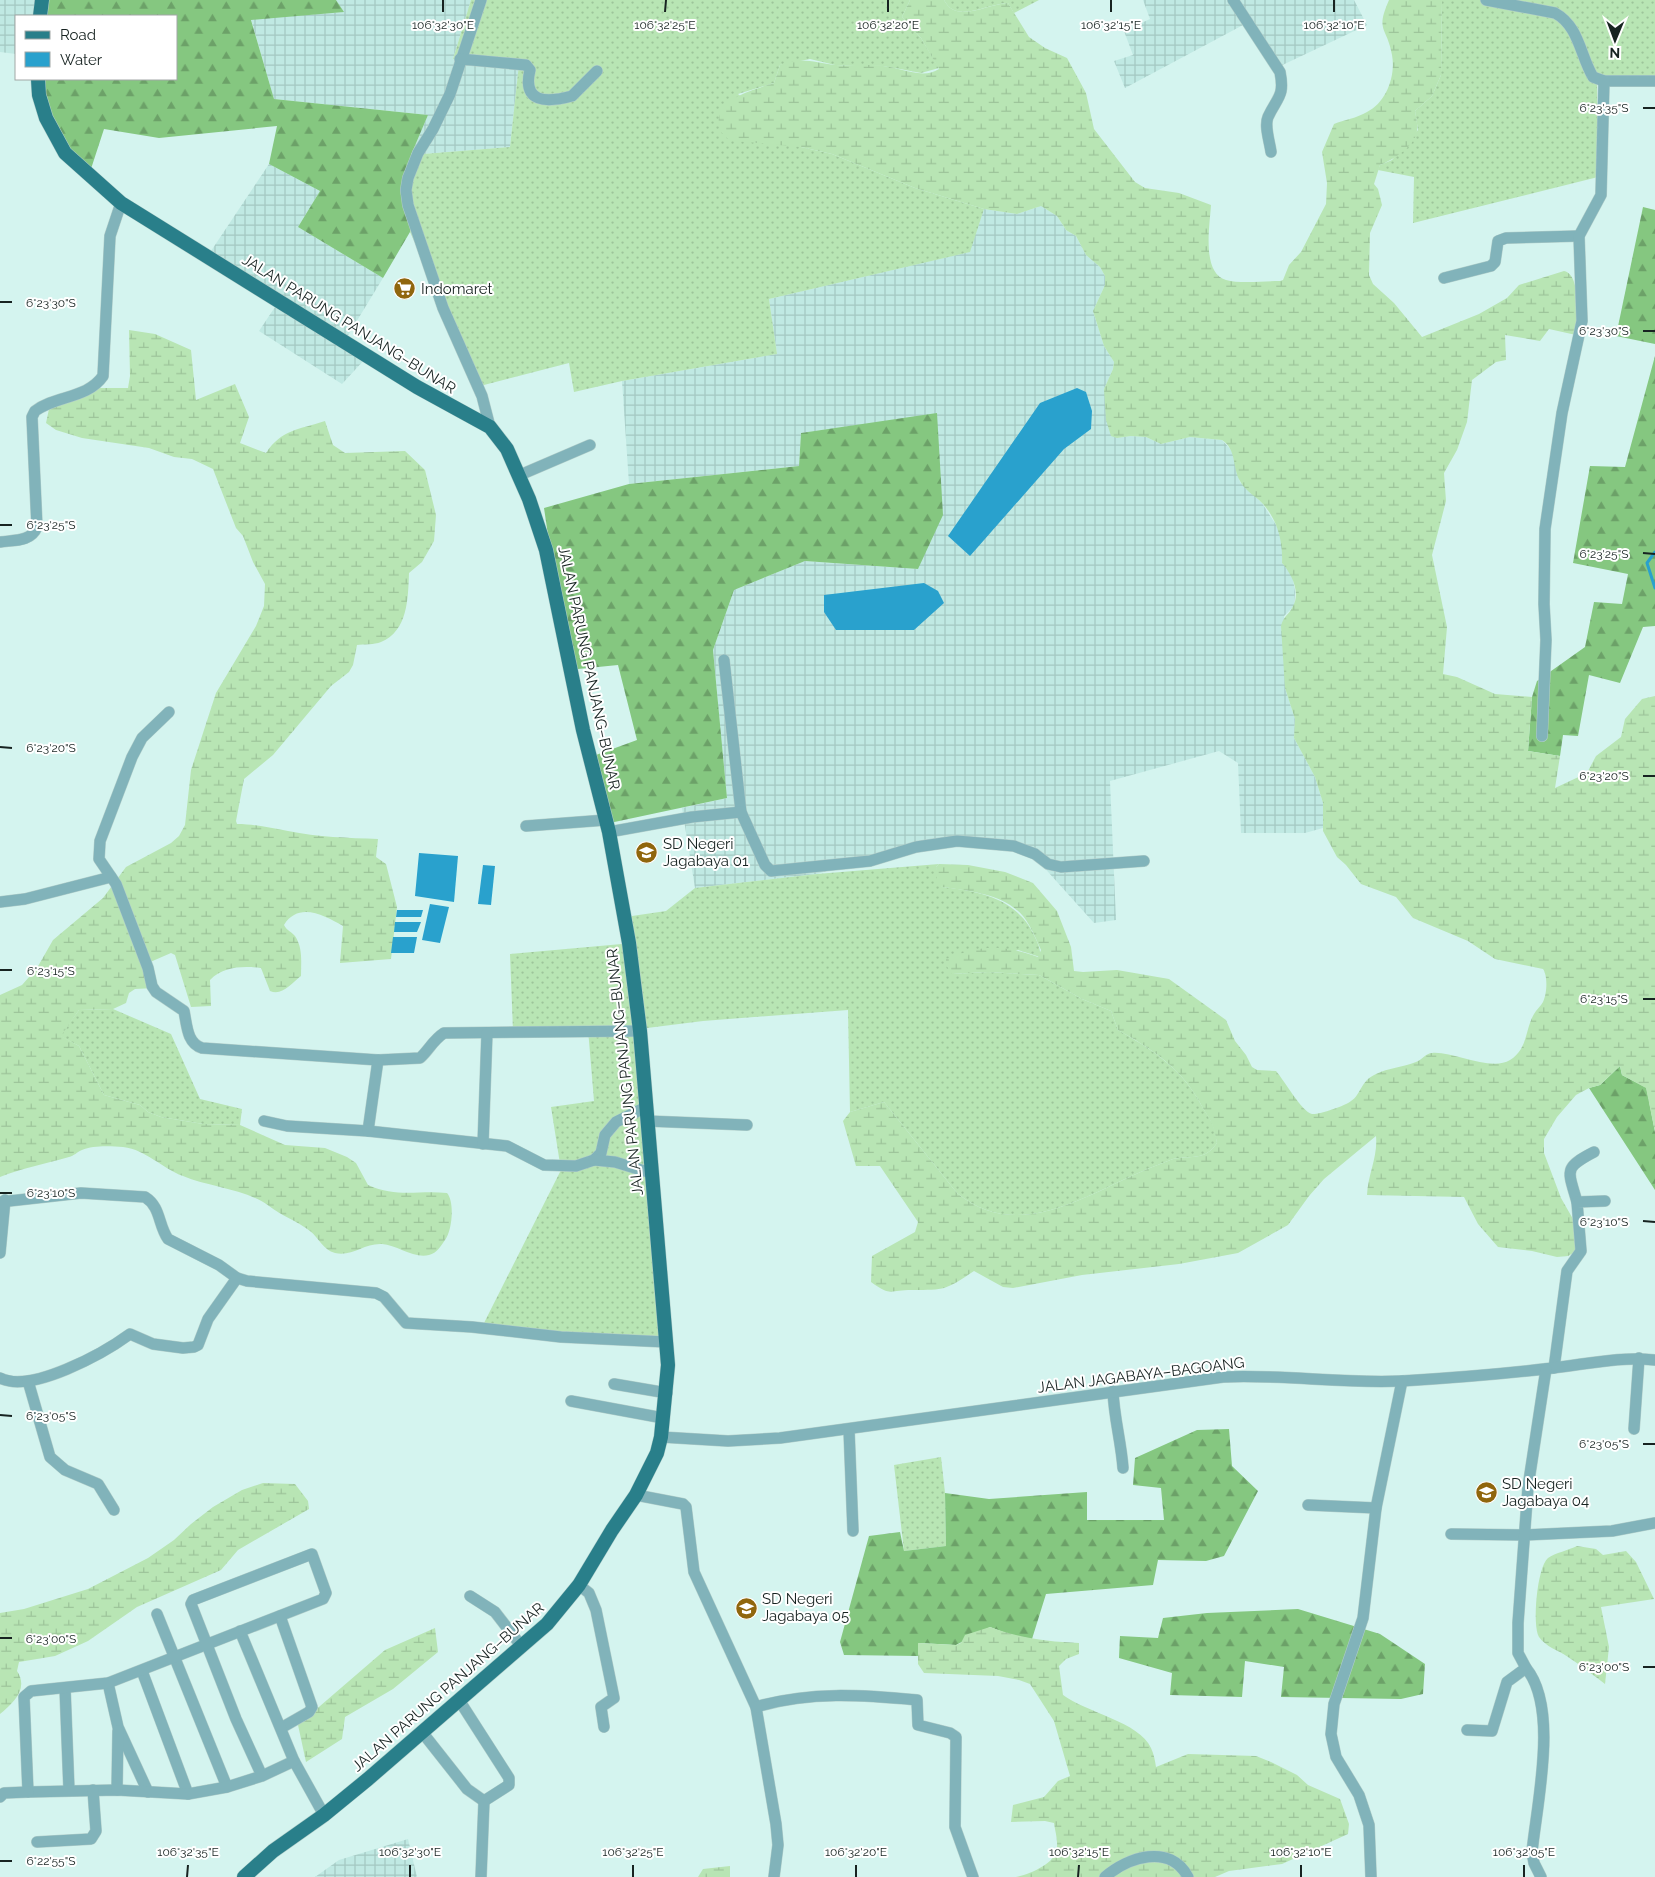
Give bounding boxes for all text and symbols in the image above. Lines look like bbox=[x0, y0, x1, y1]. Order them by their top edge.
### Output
legend bbox=[15, 15, 178, 80]
north arrow bbox=[1590, 15, 1640, 65]
text: 106°32'30"E bbox=[412, 18, 474, 32]
text: 106°32'25"E bbox=[634, 18, 696, 32]
text: 106°32'20"E bbox=[857, 18, 919, 32]
text: 106°32'15"E bbox=[1081, 18, 1141, 32]
text: 106°32'10"E bbox=[1304, 18, 1364, 32]
text: Road bbox=[60, 26, 96, 44]
text: N bbox=[1609, 45, 1620, 61]
text: Water bbox=[60, 51, 103, 69]
text: 6°23'35"S bbox=[1579, 101, 1629, 115]
street label: JALAN PARUNG PANJANG–BUNAR bbox=[239, 251, 459, 398]
supermarket icon: Indomaret bbox=[393, 277, 417, 301]
place label: Indomaret bbox=[421, 280, 492, 298]
text: 6°23'30"S bbox=[26, 296, 76, 310]
text: 6°23'30"S bbox=[1579, 324, 1629, 338]
text: 6°23'25"S bbox=[27, 518, 75, 532]
street label: JALAN PARUNG PANJANG–BUNAR bbox=[554, 545, 624, 792]
text: 6°23'25"S bbox=[1580, 547, 1628, 561]
text: 6°23'20"S bbox=[26, 741, 76, 755]
text: 6°23'20"S bbox=[1579, 769, 1629, 783]
place label: SD Negeri Jagabaya 01 bbox=[663, 835, 749, 870]
school or university icon: SD Negeri Jagabaya 01 bbox=[635, 841, 659, 865]
street label: JALAN PARUNG PANJANG–BUNAR bbox=[603, 947, 647, 1197]
text: 6°23'15"S bbox=[27, 964, 75, 978]
text: 6°23'15"S bbox=[1580, 992, 1628, 1006]
text: 6°23'10"S bbox=[27, 1186, 75, 1200]
text: 6°23'10"S bbox=[1580, 1215, 1628, 1229]
street label: JALAN JAGABAYA–BAGOANG bbox=[1037, 1353, 1245, 1397]
text: 6°23'05"S bbox=[26, 1409, 76, 1423]
text: 6°23'05"S bbox=[1579, 1437, 1629, 1451]
place label: SD Negeri Jagabaya 04 bbox=[1502, 1475, 1589, 1510]
school or university icon: SD Negeri Jagabaya 04 bbox=[1474, 1481, 1498, 1505]
place label: SD Negeri Jagabaya 05 bbox=[762, 1590, 849, 1625]
school or university icon: SD Negeri Jagabaya 05 bbox=[734, 1596, 758, 1620]
street label: JALAN PARUNG PANJANG–BUNAR bbox=[348, 1599, 548, 1775]
text: 6°23'00"S bbox=[26, 1632, 76, 1646]
text: 6°23'00"S bbox=[1579, 1660, 1629, 1674]
text: 106°32'35"E bbox=[157, 1845, 219, 1859]
text: 106°32'30"E bbox=[379, 1845, 441, 1859]
text: 106°32'25"E bbox=[602, 1845, 664, 1859]
text: 106°32'20"E bbox=[825, 1845, 887, 1859]
text: 106°32'15"E bbox=[1049, 1845, 1109, 1859]
text: 106°32'10"E bbox=[1271, 1845, 1331, 1859]
text: 106°32'05"E bbox=[1493, 1845, 1555, 1859]
text: 6°22'55"S bbox=[27, 1854, 75, 1868]

